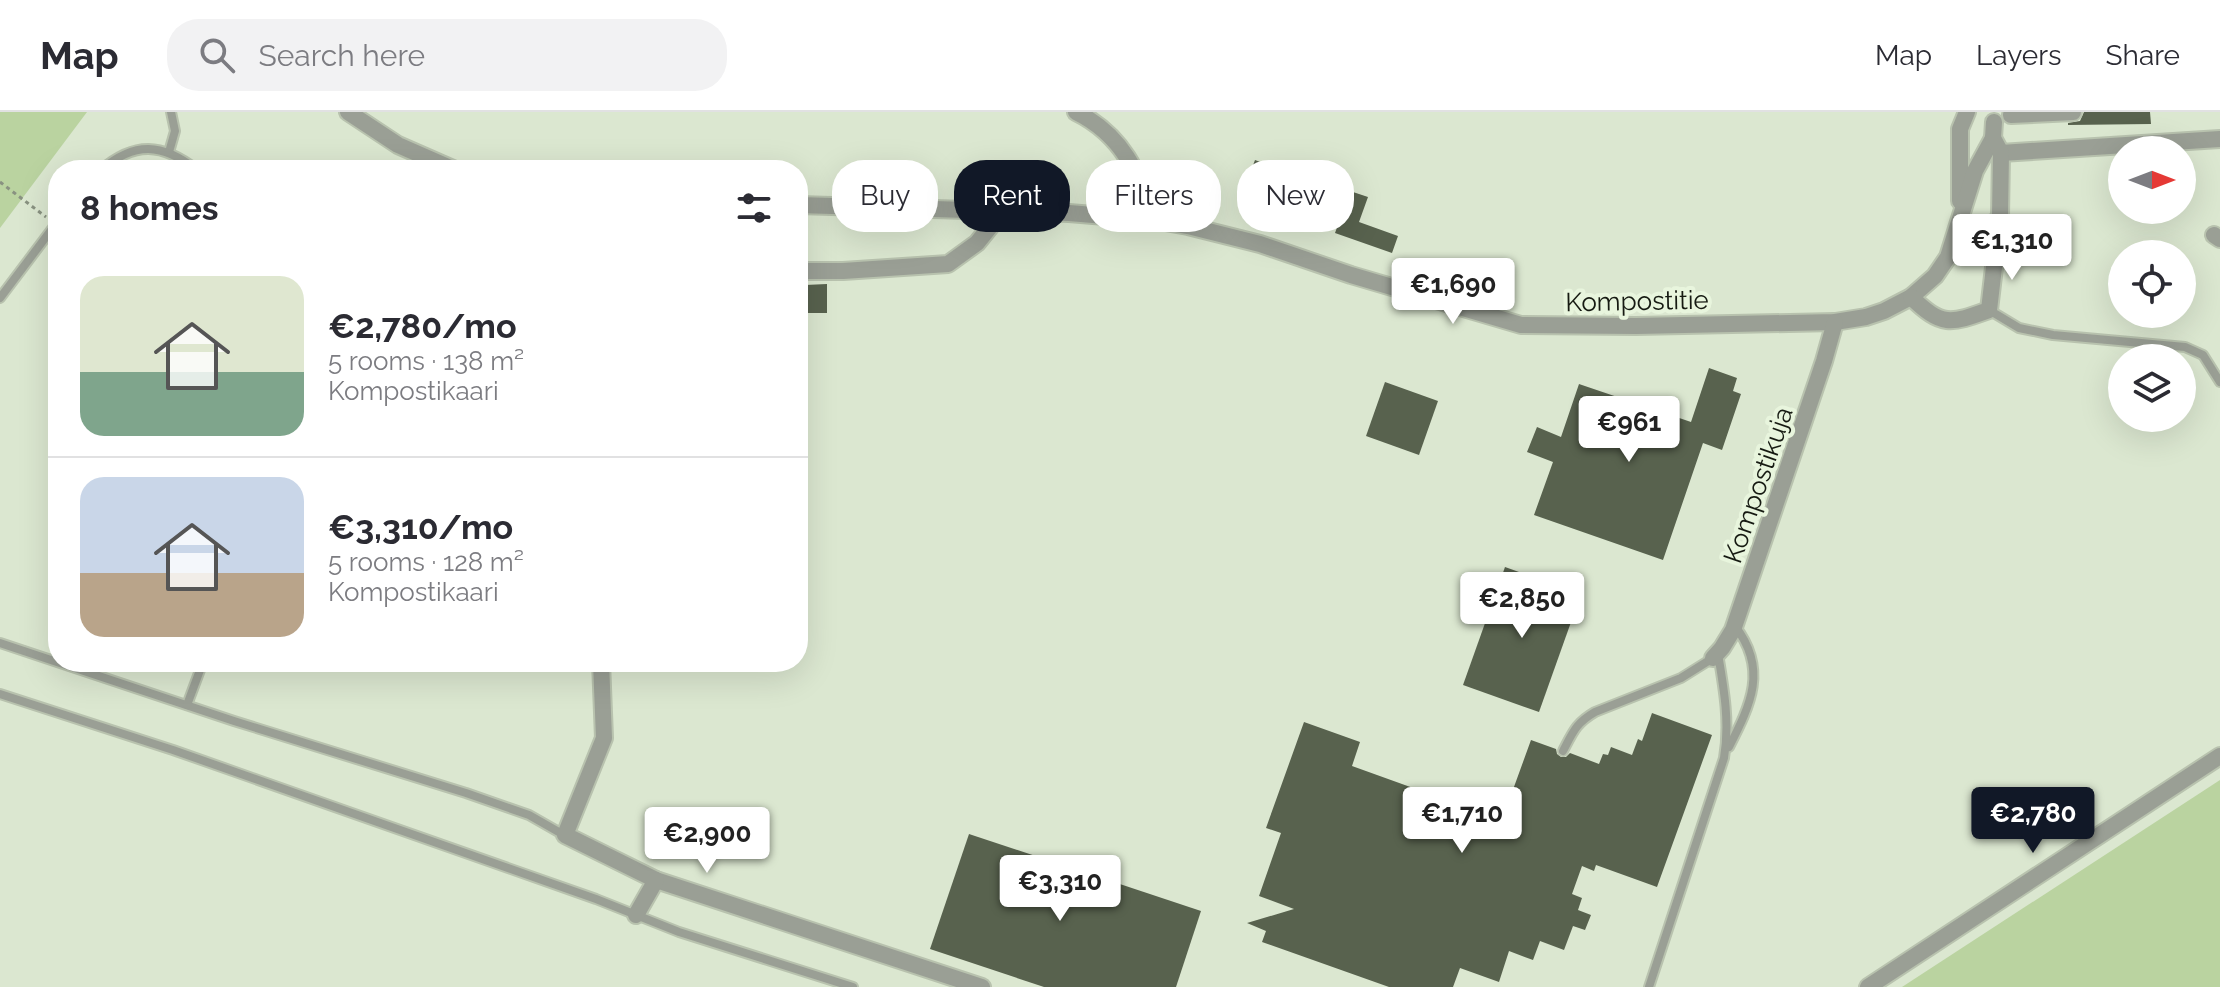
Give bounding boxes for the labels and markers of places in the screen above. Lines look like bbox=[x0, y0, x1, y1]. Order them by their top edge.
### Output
pin: €1,310 bbox=[1947, 214, 2077, 282]
pin: €1,690 bbox=[1388, 258, 1518, 326]
pin: €961 bbox=[1582, 396, 1676, 464]
pin: €2,850 bbox=[1457, 572, 1587, 640]
pin: €1,710 bbox=[1397, 787, 1527, 855]
pin: €2,780 bbox=[1968, 787, 2098, 855]
pin: €2,900 bbox=[642, 807, 772, 875]
pin: €3,310 bbox=[995, 855, 1125, 923]

